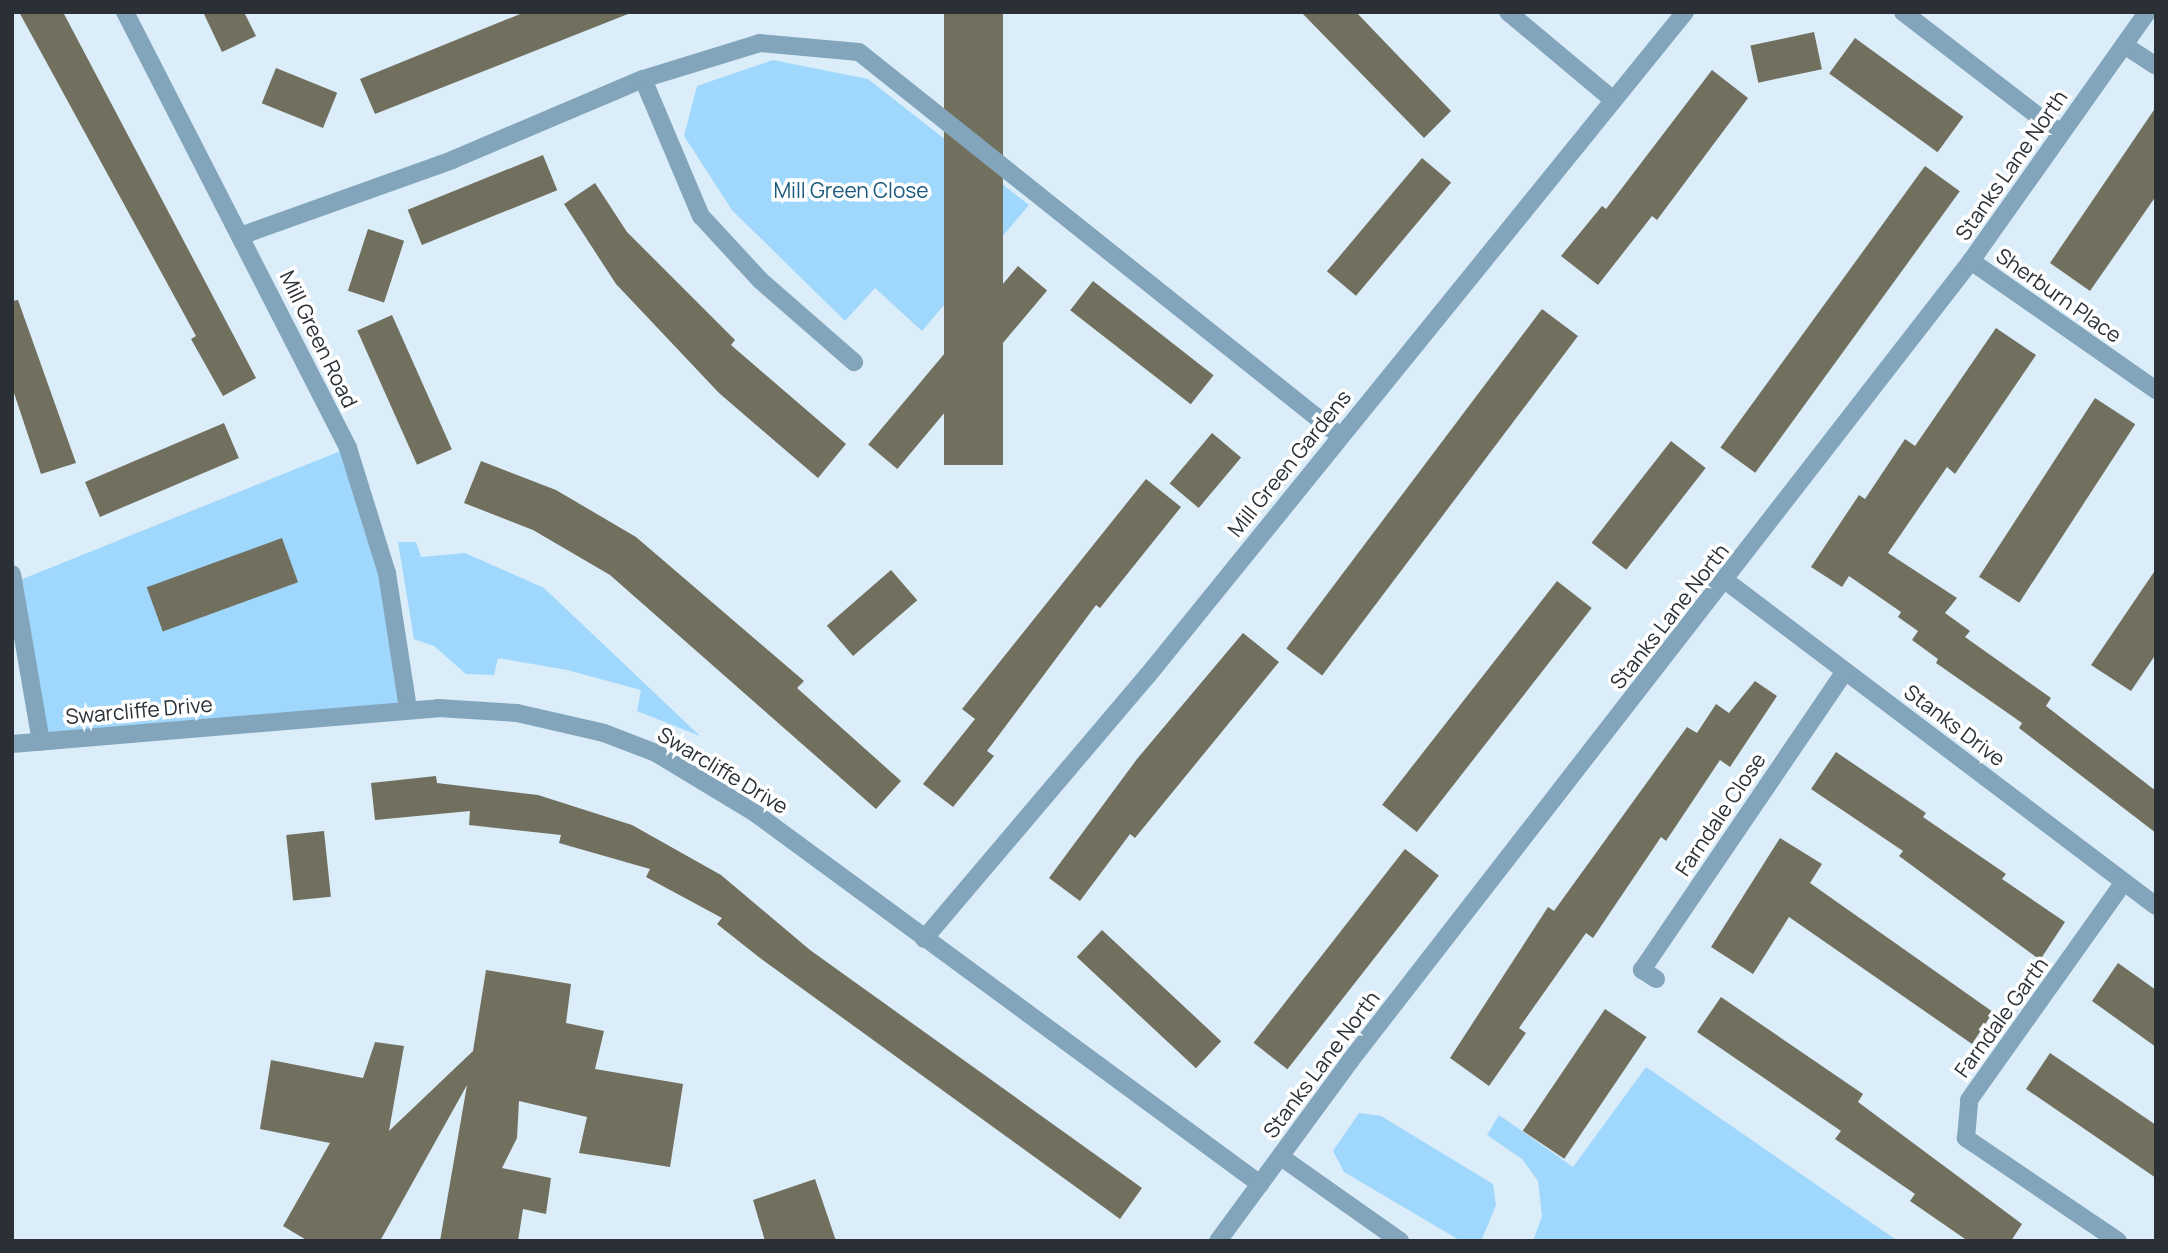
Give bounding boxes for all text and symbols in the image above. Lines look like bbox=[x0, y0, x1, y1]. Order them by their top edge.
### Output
street label: Stanks Lane North bbox=[1950, 85, 2072, 245]
park label: Mill Green Close bbox=[773, 177, 929, 203]
street label: Sherburn Place bbox=[1991, 242, 2127, 348]
street label: Mill Green Road bbox=[275, 266, 363, 412]
street label: Mill Green Gardens bbox=[1222, 385, 1356, 541]
street label: Stanks Lane North bbox=[1604, 538, 1734, 694]
street label: Stanks Drive bbox=[1899, 679, 2011, 771]
street label: Swarcliffe Drive bbox=[64, 691, 214, 729]
street label: Swarcliffe Drive bbox=[653, 721, 793, 819]
street label: Farndale Close bbox=[1670, 748, 1770, 880]
street label: Farndale Garth bbox=[1949, 952, 2053, 1082]
street label: Stanks Lane North bbox=[1258, 986, 1384, 1142]

